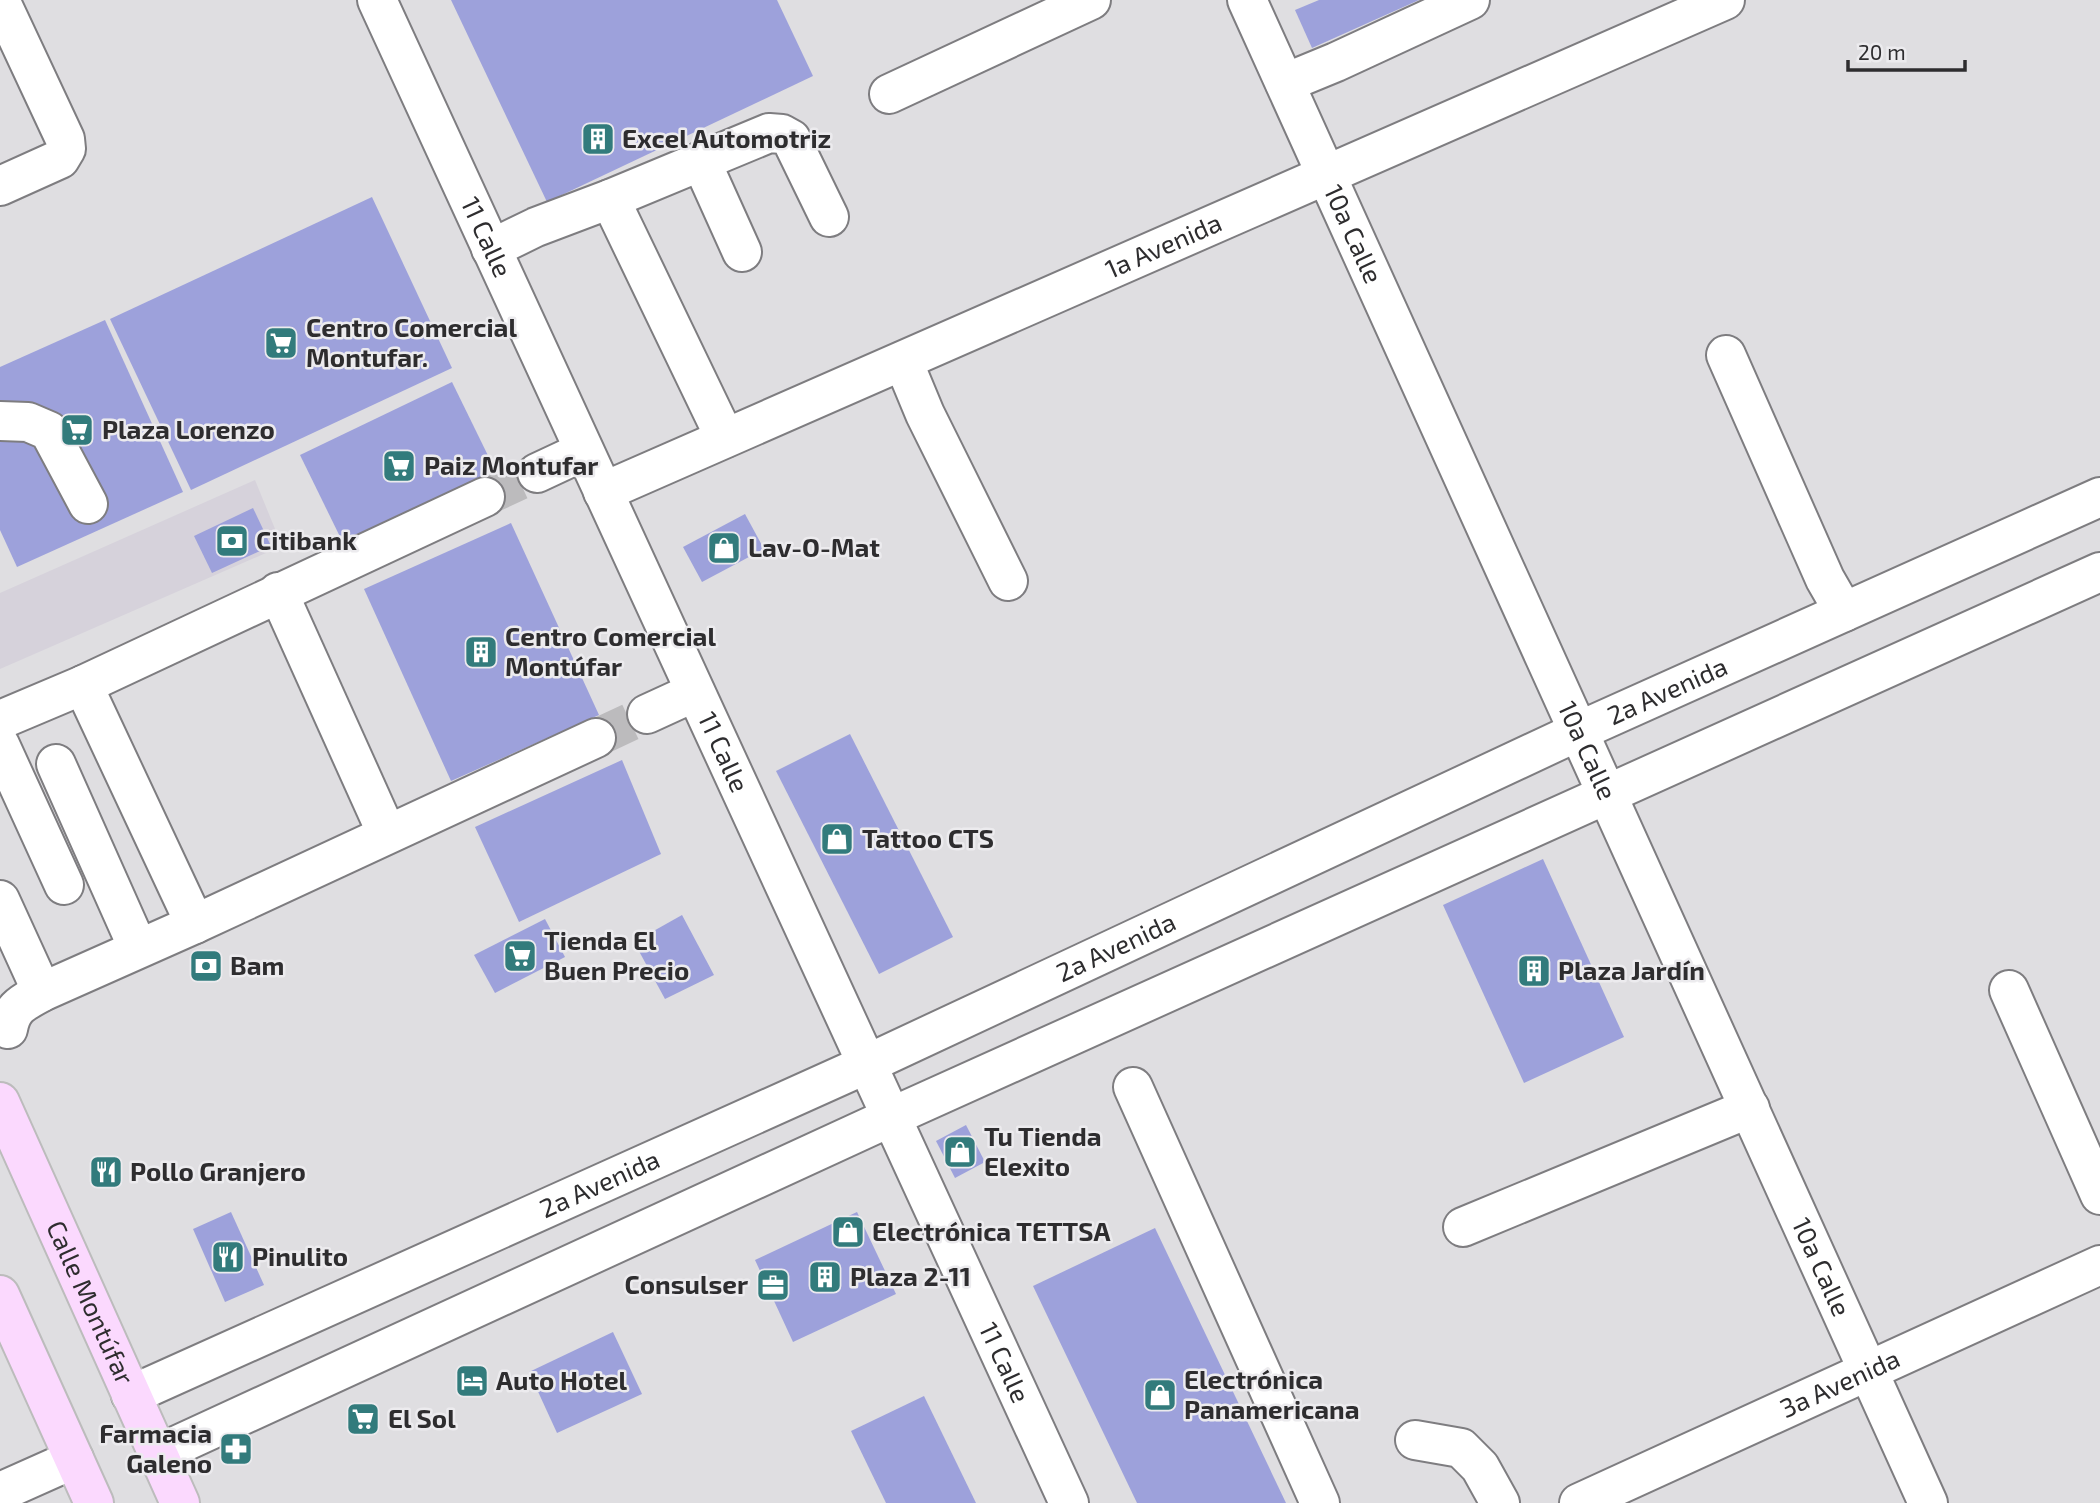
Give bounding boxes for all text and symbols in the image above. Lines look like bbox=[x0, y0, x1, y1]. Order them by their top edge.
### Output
scale bar bbox=[1848, 28, 1965, 72]
text: 20 m bbox=[1858, 39, 1906, 64]
building icon: Excel Automotriz bbox=[579, 120, 617, 158]
place label: Excel Automotriz bbox=[622, 122, 831, 153]
street label: 10a Calle bbox=[1319, 179, 1390, 288]
street label: 11 Calle bbox=[456, 191, 519, 282]
street label: 1a Avenida bbox=[1100, 206, 1226, 284]
place label: Centro Comercial Montufar. bbox=[306, 311, 517, 372]
supermarket icon: Centro Comercial Montufar. bbox=[262, 324, 300, 362]
supermarket icon: Plaza Lorenzo bbox=[58, 411, 96, 449]
place label: Plaza Lorenzo bbox=[102, 413, 275, 444]
supermarket icon: Paiz Montufar bbox=[380, 447, 418, 485]
place label: Paiz Montufar bbox=[424, 449, 598, 480]
bank icon: Citibank bbox=[213, 522, 251, 560]
place label: Citibank bbox=[256, 524, 357, 555]
shop icon: Lav-O-Mat bbox=[705, 529, 743, 567]
place label: Lav-O-Mat bbox=[748, 531, 880, 562]
place label: Centro Comercial Montúfar bbox=[505, 620, 716, 681]
building icon: Centro Comercial Montúfar bbox=[462, 633, 500, 671]
street label: 2a Avenida bbox=[1602, 650, 1732, 730]
street label: 10a Calle bbox=[1553, 696, 1624, 804]
street label: 11 Calle bbox=[693, 706, 757, 797]
shop icon: Tattoo CTS bbox=[818, 820, 856, 858]
place label: Tattoo CTS bbox=[862, 822, 994, 853]
street label: 2a Avenida bbox=[1051, 905, 1180, 987]
place label: Tienda El Buen Precio bbox=[544, 924, 689, 985]
supermarket icon: Tienda El Buen Precio bbox=[501, 937, 539, 975]
bank icon: Bam bbox=[187, 947, 225, 985]
place label: Bam bbox=[230, 949, 284, 980]
building icon: Plaza Jardín bbox=[1515, 952, 1553, 990]
place label: Plaza Jardín bbox=[1558, 954, 1705, 985]
place label: Tu Tienda Elexito bbox=[984, 1120, 1102, 1181]
shop icon: Tu Tienda Elexito bbox=[941, 1133, 979, 1171]
street label: 2a Avenida bbox=[534, 1142, 664, 1223]
restaurant icon: Pollo Granjero bbox=[87, 1153, 125, 1191]
place label: Pollo Granjero bbox=[130, 1155, 306, 1186]
street label: 10a Calle bbox=[1787, 1212, 1858, 1320]
shop icon: Electrónica TETTSA bbox=[829, 1213, 867, 1251]
street label: Calle Montúfar bbox=[41, 1215, 142, 1389]
place label: Electrónica TETTSA bbox=[872, 1215, 1110, 1246]
restaurant icon: Pinulito bbox=[209, 1238, 247, 1276]
place label: Pinulito bbox=[252, 1240, 348, 1271]
building icon: Plaza 2-11 bbox=[806, 1258, 844, 1296]
place label: Plaza 2-11 bbox=[850, 1260, 971, 1291]
office icon: Consulser bbox=[754, 1266, 792, 1304]
place label: Consulser bbox=[624, 1268, 748, 1299]
street label: 11 Calle bbox=[974, 1317, 1038, 1407]
street label: 3a Avenida bbox=[1775, 1342, 1904, 1423]
hotel icon: Auto Hotel bbox=[453, 1362, 491, 1400]
place label: Electrónica Panamericana bbox=[1184, 1363, 1360, 1424]
place label: Auto Hotel bbox=[496, 1364, 628, 1395]
shop icon: Electrónica Panamericana bbox=[1141, 1376, 1179, 1414]
supermarket icon: El Sol bbox=[344, 1400, 382, 1438]
place label: El Sol bbox=[388, 1402, 456, 1433]
place label: Farmacia Galeno bbox=[99, 1417, 212, 1478]
pharmacy icon: Farmacia Galeno bbox=[217, 1430, 255, 1468]

